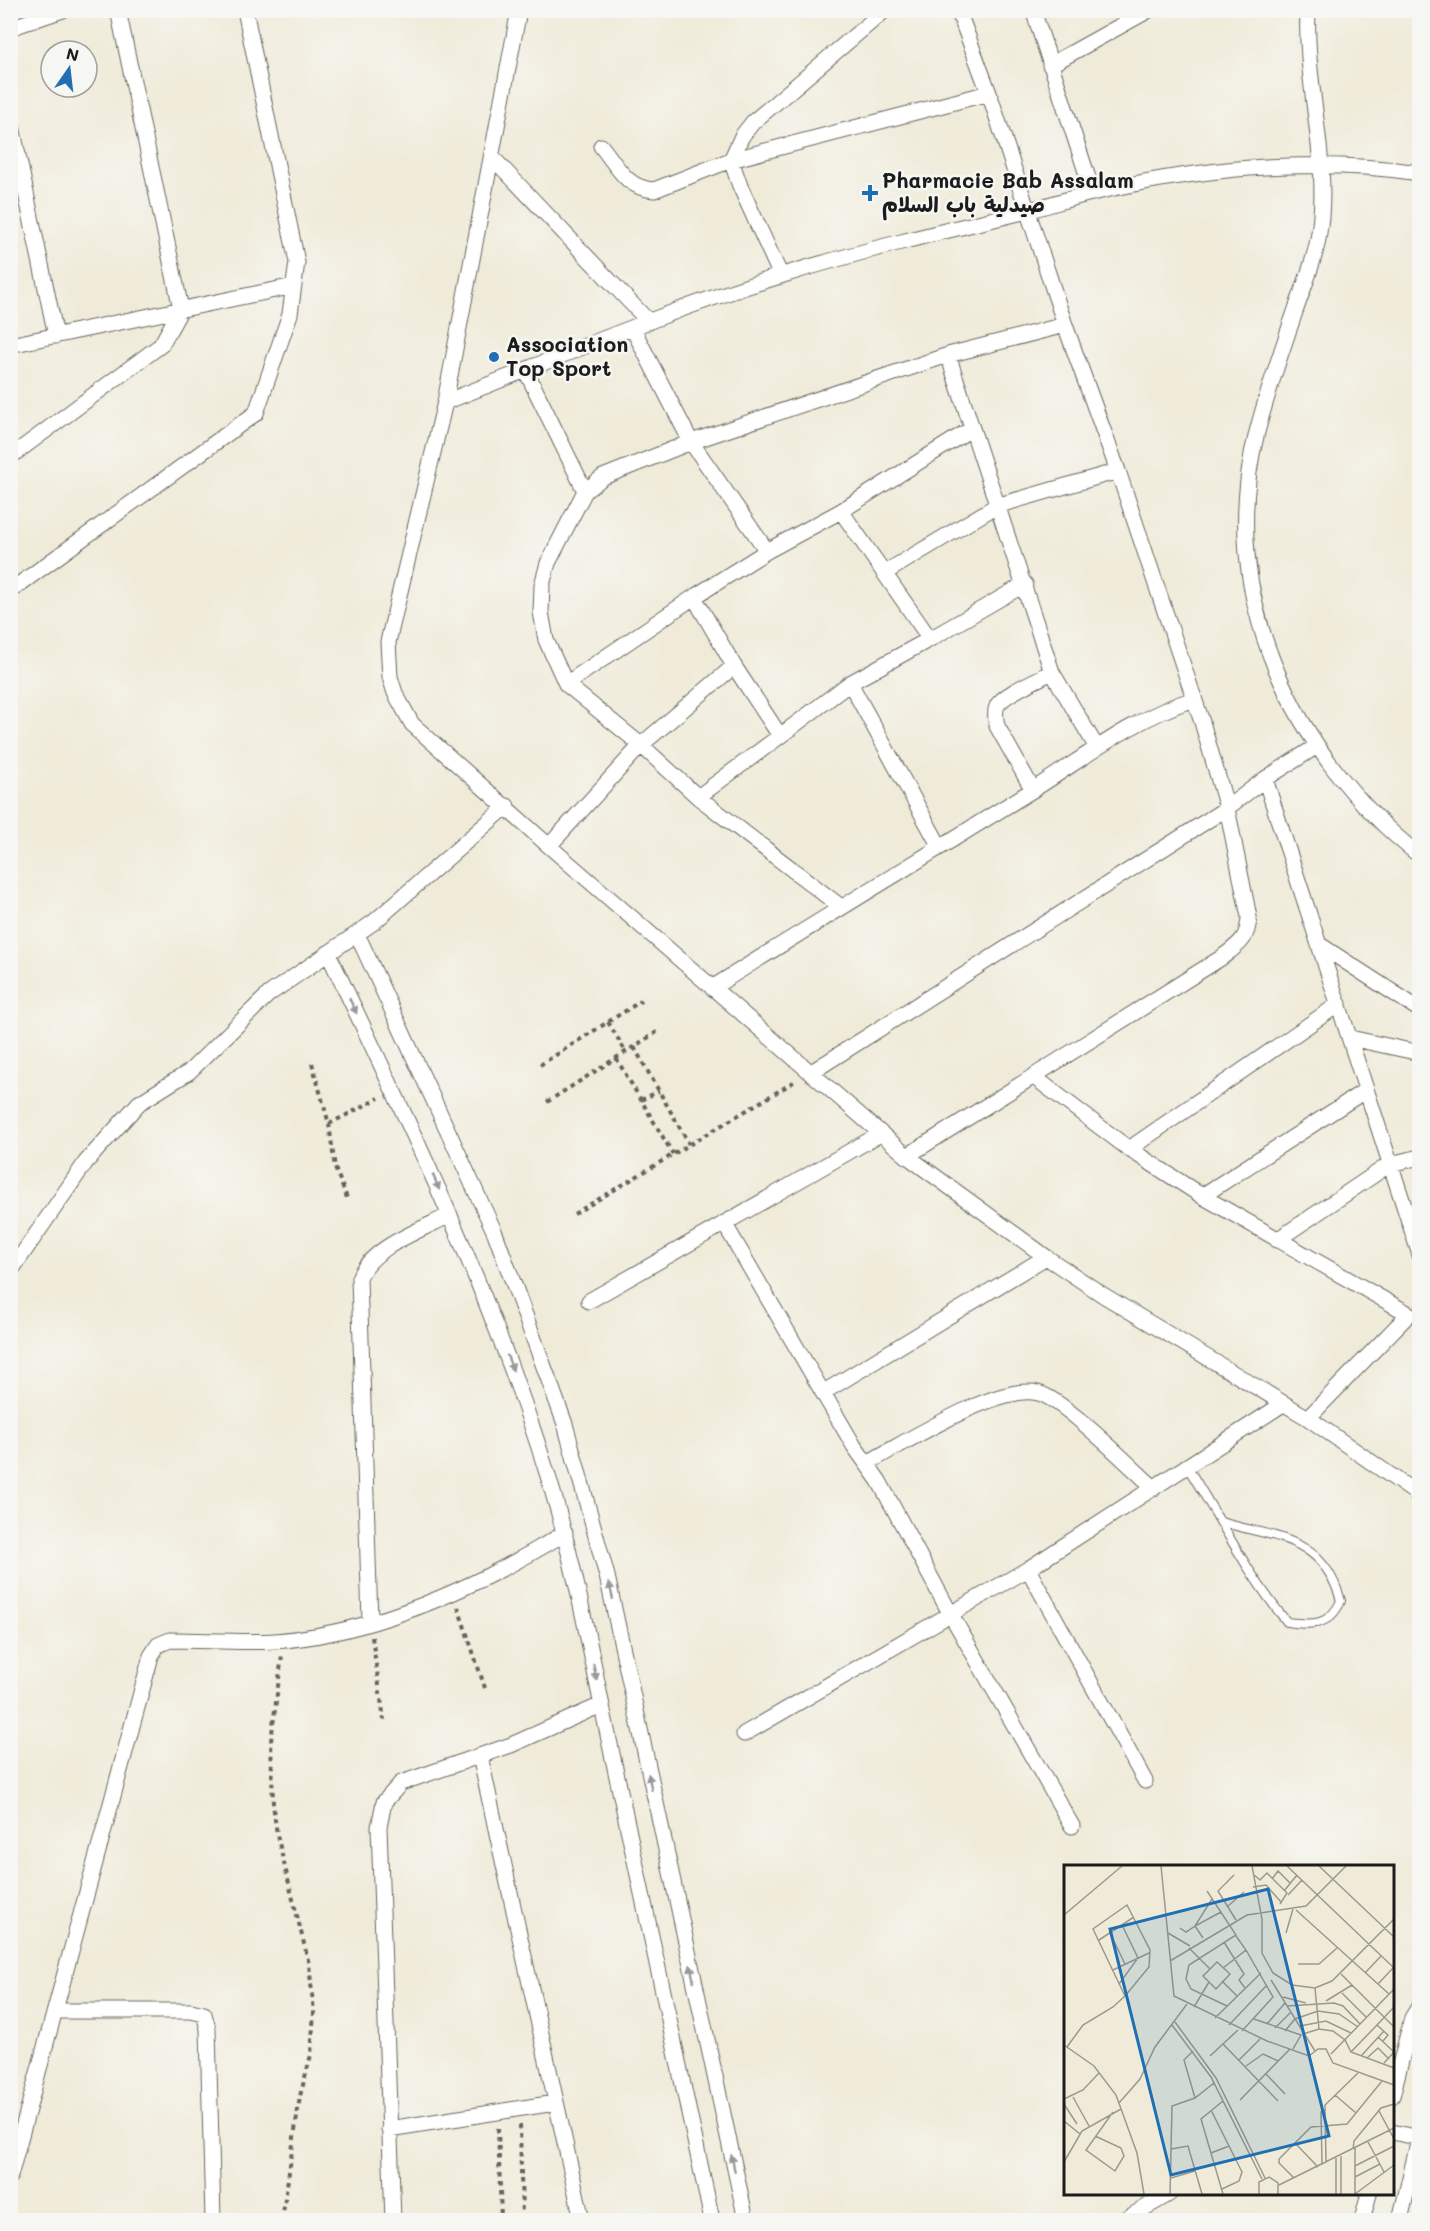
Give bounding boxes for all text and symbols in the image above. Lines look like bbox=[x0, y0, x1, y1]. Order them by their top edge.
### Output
north arrow bbox=[39, 39, 99, 99]
text: N bbox=[64, 42, 81, 66]
place label: Pharmacie Bab Assalam صيدلية باب السلام bbox=[882, 166, 1134, 221]
marker: Pharmacie Bab Assalam صيدلية باب السلام bbox=[863, 186, 877, 200]
place label: Association Top Sport bbox=[506, 330, 628, 381]
marker: Association Top Sport bbox=[487, 350, 501, 364]
one-way arrow bbox=[348, 997, 358, 1015]
one-way arrow bbox=[431, 1174, 441, 1192]
one-way arrow bbox=[506, 1354, 516, 1372]
one-way arrow bbox=[605, 1582, 615, 1601]
one-way arrow bbox=[590, 1663, 600, 1681]
one-way arrow bbox=[645, 1773, 655, 1792]
inset map bbox=[1064, 1865, 1394, 2195]
one-way arrow bbox=[686, 1964, 696, 1982]
one-way arrow bbox=[728, 2154, 738, 2173]

